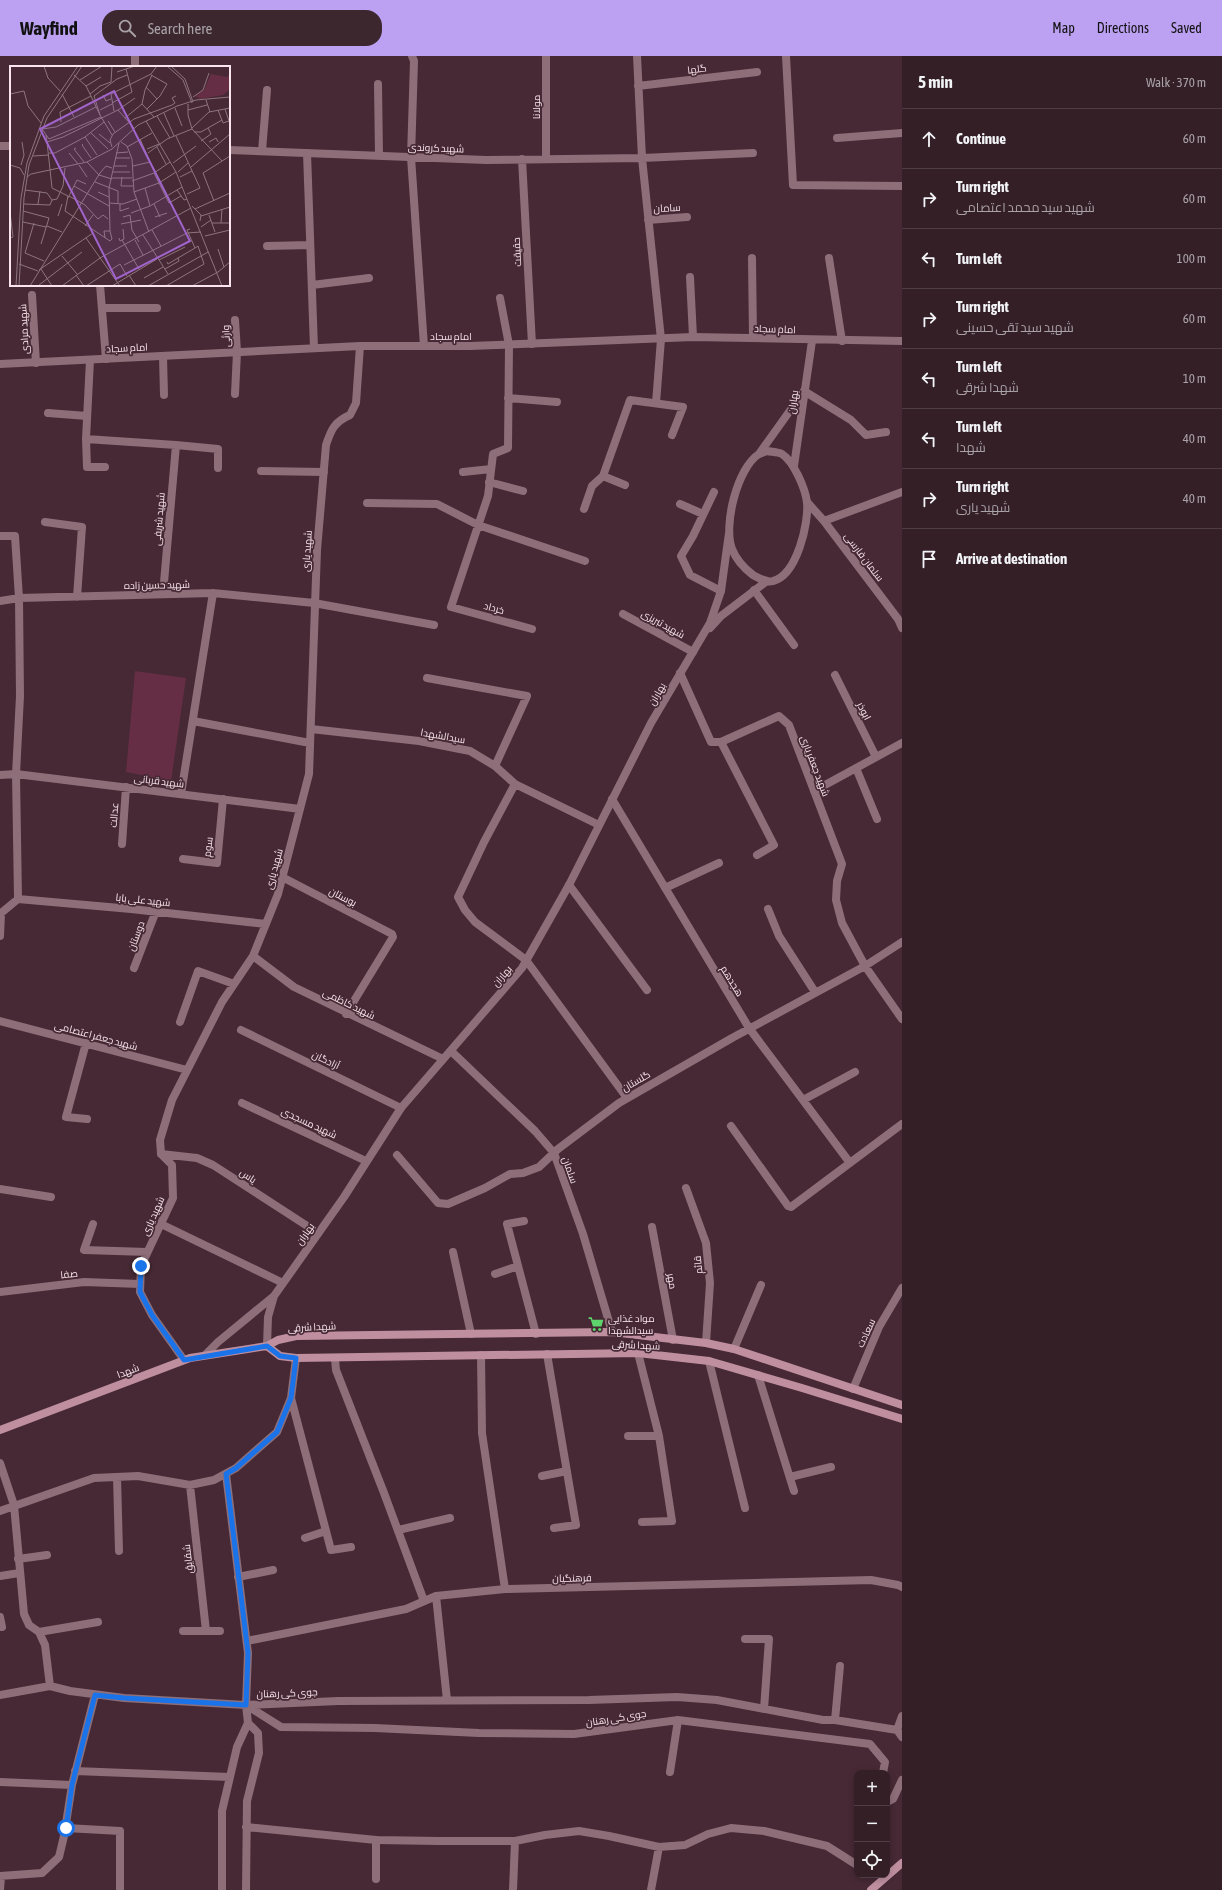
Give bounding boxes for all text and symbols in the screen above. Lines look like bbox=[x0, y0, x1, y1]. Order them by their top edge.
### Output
search box bbox=[102, 10, 382, 46]
text: Wayfind bbox=[20, 17, 78, 39]
icon: search bbox=[116, 17, 138, 39]
text: Search here bbox=[148, 20, 212, 37]
text: Map bbox=[1052, 20, 1075, 36]
text: Directions bbox=[1097, 20, 1149, 36]
text: Saved bbox=[1171, 20, 1202, 36]
street label: گلها bbox=[687, 62, 707, 77]
inset map bbox=[10, 66, 230, 286]
text: 5 min bbox=[918, 72, 953, 92]
text: Walk · 370 m bbox=[1146, 75, 1206, 90]
street label: مولانا bbox=[531, 95, 542, 119]
icon: ahead bbox=[918, 128, 940, 150]
text: Continue bbox=[956, 130, 1006, 147]
text: 60 m bbox=[1183, 131, 1206, 146]
street label: شهید کروندی bbox=[408, 142, 464, 155]
text: Turn right bbox=[956, 178, 1009, 195]
icon: right bbox=[918, 188, 940, 210]
text: 60 m bbox=[1183, 191, 1206, 206]
text: شهید سید محمد اعتصامی bbox=[956, 200, 1095, 215]
street label: سامان bbox=[653, 202, 681, 215]
street label: حقیقت bbox=[511, 237, 523, 267]
icon: left bbox=[918, 248, 940, 270]
text: Turn left bbox=[956, 250, 1002, 267]
text: 100 m bbox=[1177, 251, 1206, 266]
text: Turn right bbox=[956, 298, 1009, 315]
street label: شهید مرادی bbox=[17, 303, 32, 354]
icon: right bbox=[918, 308, 940, 330]
text: 60 m bbox=[1183, 311, 1206, 326]
text: شهید سید تقی حسینی bbox=[956, 320, 1074, 335]
street label: امام سجاد bbox=[754, 323, 796, 337]
street label: وارثی bbox=[220, 325, 233, 347]
street label: امام سجاد bbox=[430, 331, 472, 344]
street label: امام سجاد bbox=[106, 341, 148, 357]
text: Turn left bbox=[956, 358, 1002, 375]
icon: left bbox=[918, 368, 940, 390]
text: 10 m bbox=[1183, 371, 1206, 386]
text: شهدا شرقی bbox=[956, 380, 1019, 395]
street label: بهاران bbox=[786, 389, 801, 415]
text: Turn left bbox=[956, 418, 1002, 435]
icon: left bbox=[918, 428, 940, 450]
text: 40 m bbox=[1183, 431, 1206, 446]
text: شهدا bbox=[956, 440, 986, 455]
text: Turn right bbox=[956, 478, 1009, 495]
icon: right bbox=[918, 488, 940, 510]
text: 40 m bbox=[1183, 491, 1206, 506]
street label: شهید شریفی bbox=[151, 492, 168, 546]
text: شهید یاری bbox=[956, 500, 1010, 515]
street label: شهید یاری bbox=[300, 530, 315, 572]
street label: سلمان فارسی bbox=[841, 531, 886, 584]
icon: arrive bbox=[918, 548, 940, 570]
text: Arrive at destination bbox=[956, 550, 1067, 567]
street label: شهید حسین زاده bbox=[124, 579, 190, 592]
street label: خرداد bbox=[482, 600, 506, 616]
street label: شهید تبریزی bbox=[639, 608, 687, 641]
street label: بهاران bbox=[646, 681, 669, 708]
street label: ابوذر bbox=[854, 699, 873, 722]
street label: سیدالشهدا bbox=[420, 727, 466, 746]
street label: شهید جعفر یاری bbox=[797, 734, 832, 798]
street label: شهید قربانی bbox=[133, 772, 185, 791]
street label: عدالت bbox=[108, 802, 120, 828]
street label: سوم bbox=[201, 836, 217, 858]
street label: شهید یاری bbox=[263, 847, 286, 891]
street label: بوستان bbox=[327, 885, 359, 909]
street label: شهید علی بابا bbox=[115, 892, 171, 909]
street label: دوستان bbox=[125, 919, 148, 953]
street label: بهاران bbox=[490, 963, 515, 989]
street label: هجدهم bbox=[717, 964, 745, 999]
street label: شهید کاظمی bbox=[321, 987, 377, 1022]
street label: شهید جعفر اعتصامی bbox=[53, 1020, 139, 1053]
street label: آزادگان bbox=[310, 1049, 342, 1072]
street label: گلستان bbox=[620, 1068, 653, 1094]
street label: شهید مسجدی bbox=[279, 1105, 338, 1142]
street label: سلمان bbox=[559, 1155, 580, 1185]
street label: یاس bbox=[237, 1167, 259, 1186]
street label: شهید یاری bbox=[139, 1195, 167, 1238]
street label: بهاران bbox=[294, 1221, 317, 1248]
street label: قائم bbox=[692, 1255, 706, 1275]
route end bbox=[132, 1257, 150, 1275]
street label: صفا bbox=[60, 1268, 78, 1280]
street label: مهر bbox=[664, 1271, 679, 1290]
place label: مواد غذایی سیدالشهدا bbox=[608, 1313, 655, 1337]
supermarket icon: مواد غذایی سیدالشهدا bbox=[587, 1315, 605, 1333]
street label: سعادت bbox=[855, 1317, 877, 1349]
street label: شهدا شرقی bbox=[288, 1320, 336, 1335]
street label: شهدا شرقی bbox=[612, 1338, 660, 1353]
street label: شهدا bbox=[115, 1362, 141, 1381]
street label: شقایق bbox=[181, 1544, 196, 1574]
street label: فرهنگیان bbox=[552, 1572, 592, 1585]
street label: جوی کی رهنان bbox=[256, 1686, 318, 1701]
street label: جوی کی رهنان bbox=[585, 1708, 647, 1729]
map controls bbox=[854, 1770, 890, 1878]
button: + bbox=[854, 1770, 890, 1806]
button: − bbox=[854, 1806, 890, 1842]
route start bbox=[57, 1819, 75, 1837]
button: locate bbox=[854, 1842, 890, 1878]

